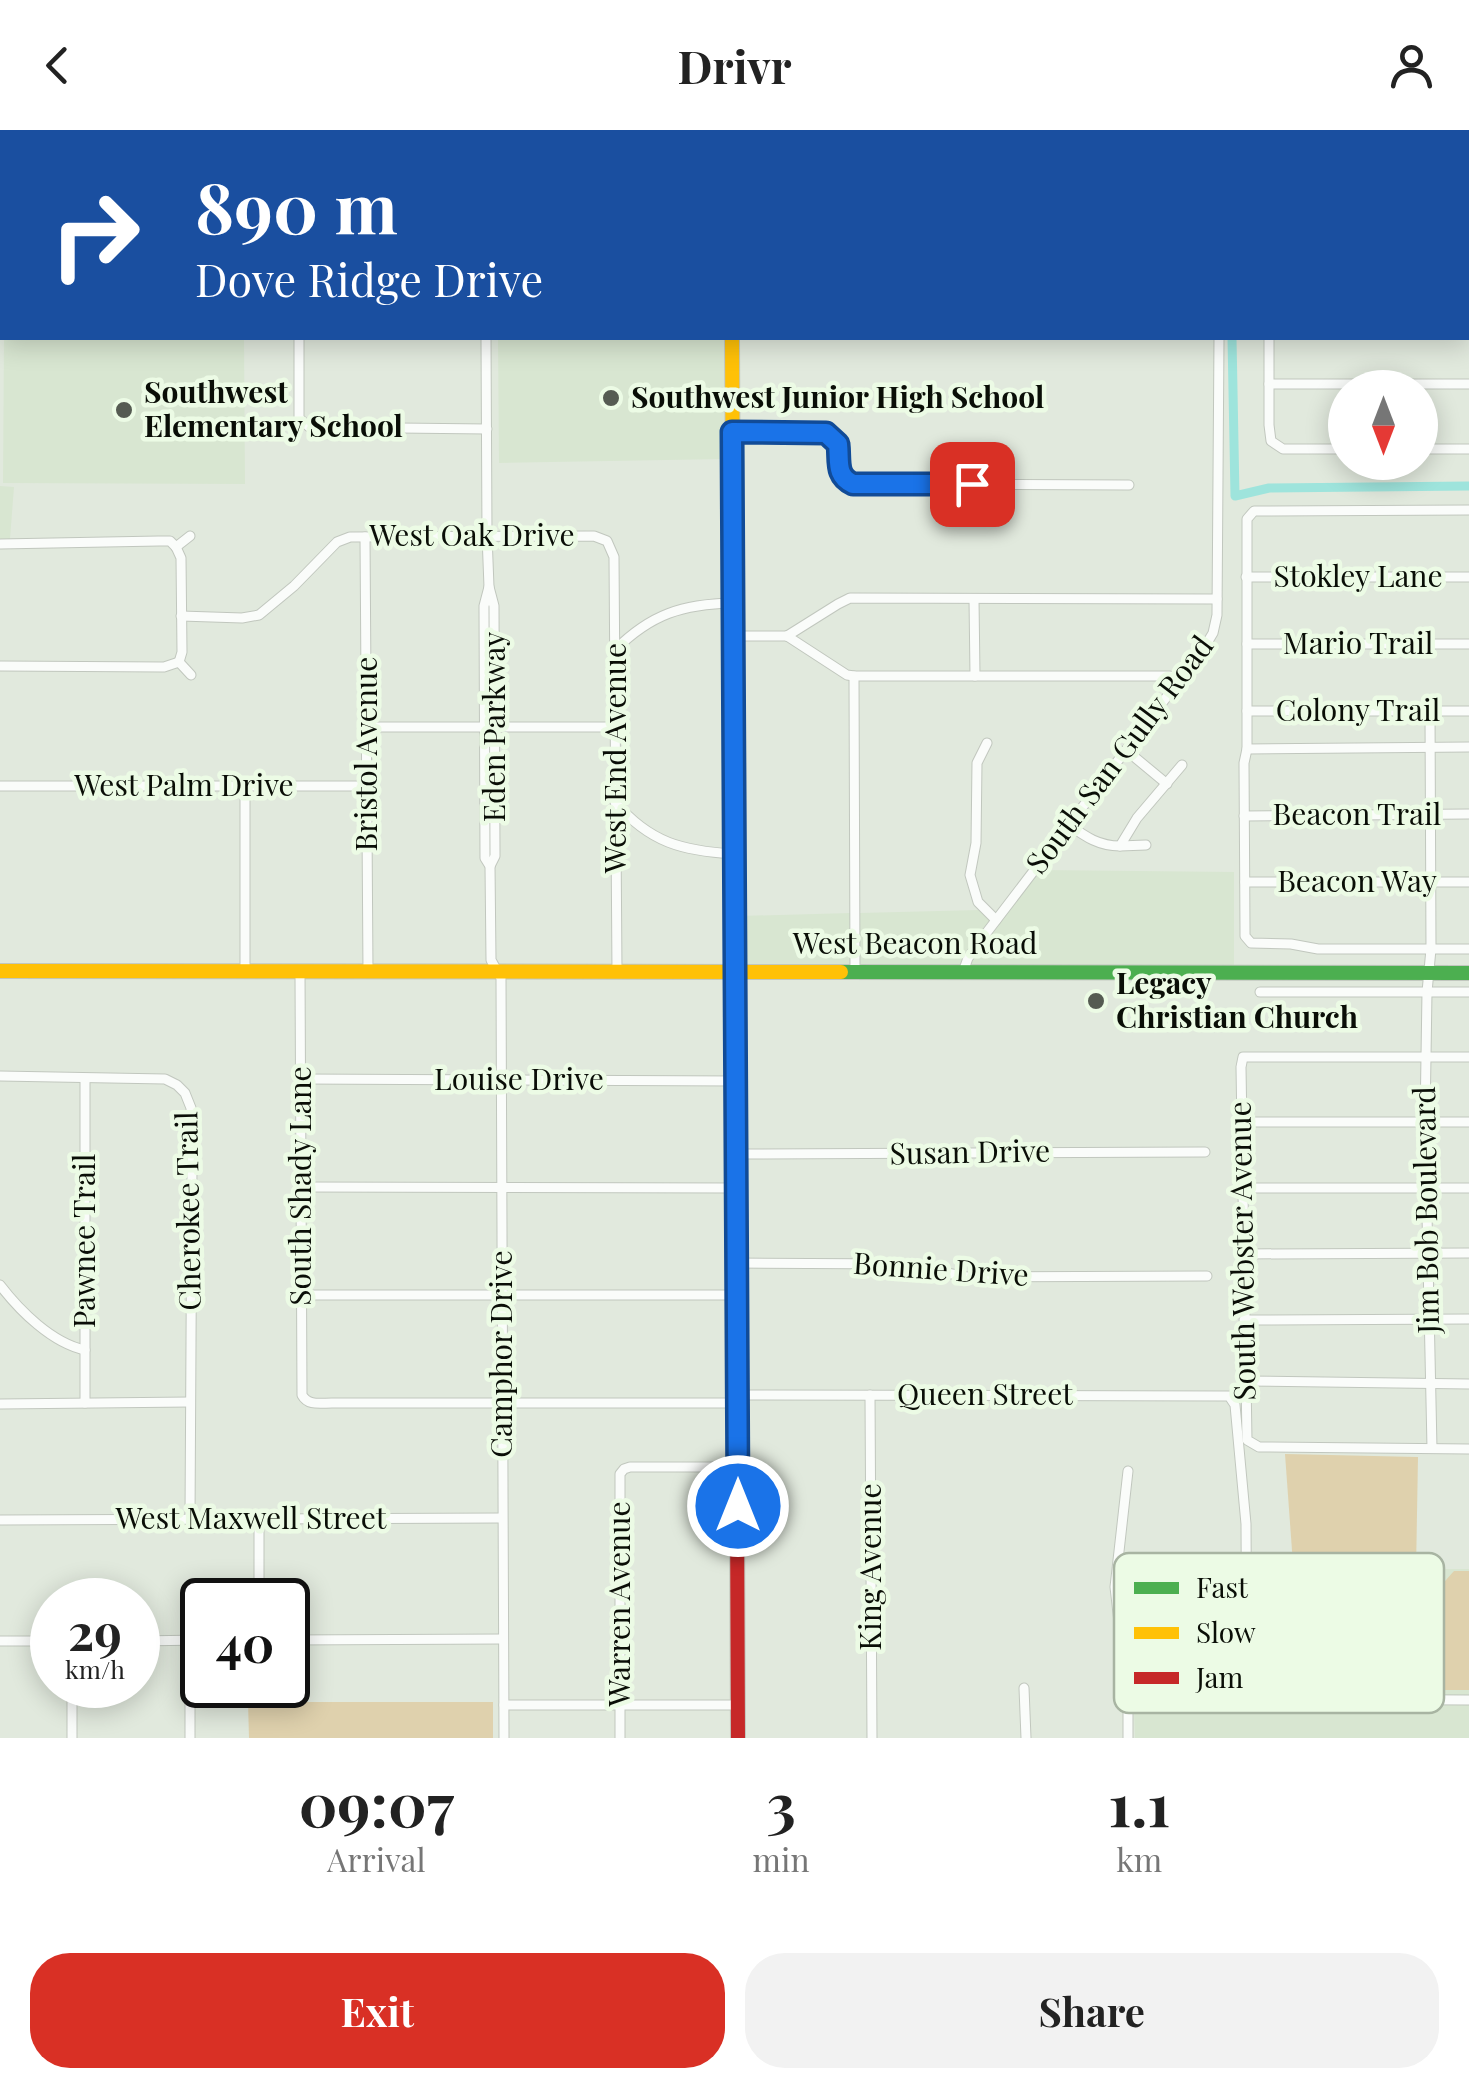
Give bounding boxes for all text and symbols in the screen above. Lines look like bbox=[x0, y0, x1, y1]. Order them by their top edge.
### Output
text: Drivr bbox=[678, 35, 791, 95]
icon: back bbox=[30, 38, 85, 93]
icon: person bbox=[1384, 38, 1439, 93]
text: 890 m bbox=[195, 158, 398, 252]
icon: right bbox=[30, 170, 160, 300]
text: Dove Ridge Drive bbox=[195, 248, 543, 308]
north arrow bbox=[1328, 370, 1438, 480]
map controls bbox=[1328, 370, 1438, 480]
place label: Southwest Elementary School bbox=[144, 371, 403, 445]
place label: Southwest Junior High School bbox=[631, 376, 1044, 416]
marker: Southwest Junior High School bbox=[600, 387, 622, 409]
marker: Southwest Elementary School bbox=[113, 399, 135, 421]
pin bbox=[930, 442, 1015, 527]
icon: arrive bbox=[945, 457, 1000, 512]
street label: West Oak Drive bbox=[368, 514, 575, 554]
street label: Stokley Lane bbox=[1273, 555, 1443, 595]
street label: Mario Trail bbox=[1283, 622, 1433, 662]
street label: South San Gully Road bbox=[1016, 627, 1221, 881]
street label: Eden Parkway bbox=[473, 632, 513, 822]
street label: West End Avenue bbox=[594, 643, 634, 874]
street label: Bristol Avenue bbox=[345, 657, 385, 851]
street label: Colony Trail bbox=[1276, 689, 1440, 729]
street label: West Palm Drive bbox=[73, 764, 294, 804]
street label: Beacon Trail bbox=[1273, 793, 1441, 833]
street label: Beacon Way bbox=[1277, 860, 1437, 900]
street label: West Beacon Road bbox=[792, 922, 1037, 962]
place label: Legacy Christian Church bbox=[1116, 962, 1358, 1036]
marker: Legacy Christian Church bbox=[1085, 990, 1107, 1012]
street label: Louise Drive bbox=[434, 1058, 604, 1098]
street label: South Shady Lane bbox=[279, 1066, 319, 1306]
street label: Jim Bob Boulevard bbox=[1403, 1086, 1447, 1335]
street label: South Webster Avenue bbox=[1218, 1101, 1264, 1401]
street label: Cherokee Trail bbox=[165, 1111, 209, 1311]
street label: Susan Drive bbox=[889, 1130, 1051, 1172]
street label: Pawnee Trail bbox=[63, 1154, 103, 1328]
street label: Bonnie Drive bbox=[852, 1242, 1030, 1294]
street label: Camphor Drive bbox=[480, 1250, 520, 1458]
street label: Queen Street bbox=[897, 1373, 1073, 1413]
position arrow bbox=[686, 1454, 790, 1558]
street label: King Avenue bbox=[849, 1483, 889, 1651]
street label: West Maxwell Street bbox=[115, 1497, 387, 1537]
street label: Warren Avenue bbox=[598, 1501, 638, 1708]
legend bbox=[1114, 1553, 1444, 1713]
text: Fast bbox=[1196, 1568, 1249, 1605]
speed limit sign: 40 bbox=[180, 1578, 310, 1708]
text: 29 bbox=[68, 1597, 122, 1664]
text: Slow bbox=[1196, 1613, 1256, 1650]
text: km/h bbox=[65, 1652, 125, 1685]
text: Jam bbox=[1195, 1658, 1243, 1695]
text: 09:07 bbox=[299, 1762, 454, 1842]
text: 3 bbox=[766, 1762, 796, 1842]
text: 1.1 bbox=[1108, 1762, 1170, 1842]
text: Arrival bbox=[327, 1837, 426, 1880]
text: min bbox=[753, 1837, 810, 1880]
text: km bbox=[1116, 1837, 1162, 1880]
button: Exit bbox=[30, 1953, 725, 2068]
button: Share bbox=[745, 1953, 1439, 2068]

